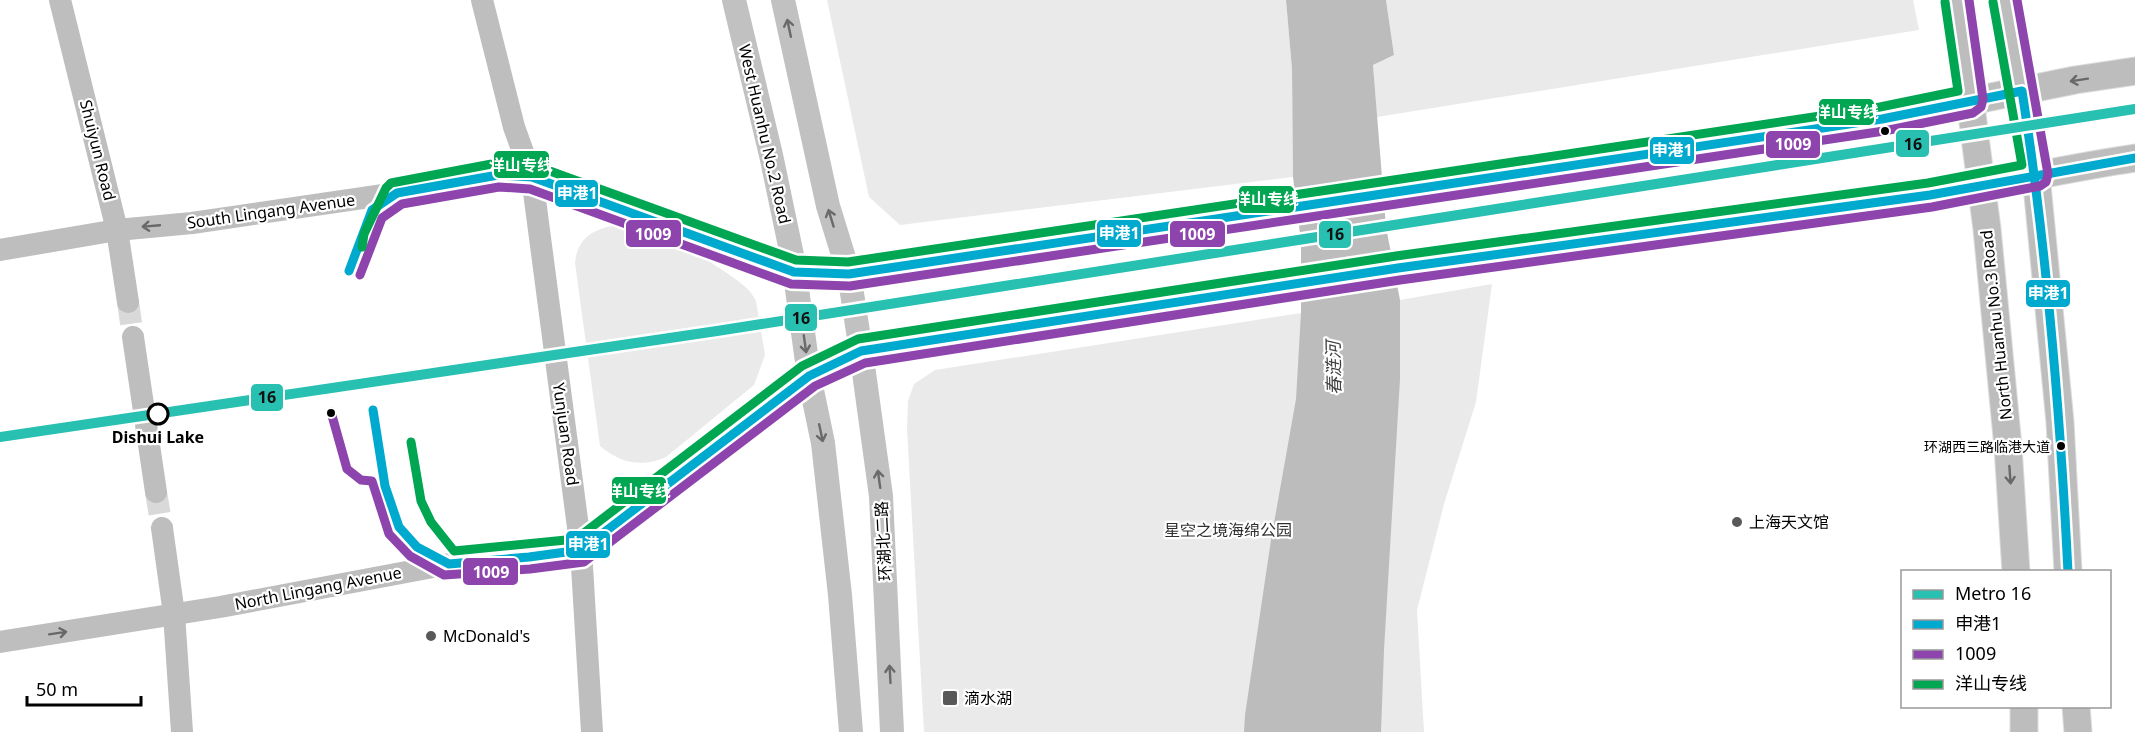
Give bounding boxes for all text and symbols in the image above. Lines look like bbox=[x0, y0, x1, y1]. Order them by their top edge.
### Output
one-way arrow bbox=[783, 18, 794, 38]
street label: West Huanhu No.2 Road bbox=[734, 42, 796, 226]
one-way arrow bbox=[2069, 75, 2089, 86]
street label: Shuiyun Road bbox=[75, 97, 121, 203]
line badge: 洋山专线 bbox=[1818, 98, 1875, 126]
text: 洋山专线 bbox=[1815, 101, 1879, 123]
unlabelled marker bbox=[1879, 125, 1891, 137]
line badge: 16 bbox=[1895, 129, 1930, 158]
line badge: 1009 bbox=[1765, 130, 1821, 159]
text: 1009 bbox=[1775, 133, 1811, 155]
text: 16 bbox=[1904, 133, 1922, 155]
line badge: 申港1 bbox=[1649, 136, 1695, 165]
text: 申港1 bbox=[1651, 139, 1693, 161]
line badge: 洋山专线 bbox=[493, 150, 550, 179]
text: 洋山专线 bbox=[489, 154, 553, 176]
line badge: 申港1 bbox=[554, 179, 599, 208]
text: 申港1 bbox=[556, 182, 598, 204]
line badge: 洋山专线 bbox=[1238, 185, 1295, 214]
street label: South Lingang Avenue bbox=[186, 188, 356, 234]
text: 洋山专线 bbox=[1235, 188, 1299, 210]
one-way arrow bbox=[825, 209, 836, 228]
line badge: 1009 bbox=[625, 219, 682, 248]
line badge: 申港1 bbox=[1096, 219, 1142, 248]
line badge: 1009 bbox=[1169, 220, 1226, 248]
line badge: 16 bbox=[1318, 220, 1352, 249]
one-way arrow bbox=[142, 221, 162, 232]
text: 申港1 bbox=[1098, 222, 1140, 244]
text: 1009 bbox=[635, 223, 671, 245]
text: 1009 bbox=[1179, 223, 1215, 245]
text: 16 bbox=[1326, 223, 1344, 245]
street label: North Huanhu No.3 Road bbox=[1975, 229, 2017, 421]
line badge: 申港1 bbox=[2025, 279, 2071, 308]
text: 申港1 bbox=[2027, 282, 2069, 304]
line badge: 16 bbox=[784, 303, 818, 332]
text: 16 bbox=[792, 307, 810, 329]
one-way arrow bbox=[799, 334, 810, 354]
water label: 春涟河 bbox=[1320, 338, 1345, 395]
street label: Yunjuan Road bbox=[548, 381, 584, 487]
line badge: 16 bbox=[250, 383, 284, 412]
text: 16 bbox=[258, 386, 276, 408]
marker: Dishui Lake bbox=[147, 403, 169, 425]
unlabelled marker bbox=[325, 407, 337, 419]
one-way arrow bbox=[816, 423, 827, 442]
place label: Dishui Lake bbox=[112, 426, 204, 448]
place label: 环湖西三路临港大道 bbox=[1924, 437, 2050, 456]
marker: 环湖西三路临港大道 bbox=[2055, 440, 2067, 452]
one-way arrow bbox=[2005, 464, 2016, 484]
one-way arrow bbox=[873, 470, 884, 489]
line badge: 洋山专线 bbox=[611, 476, 667, 505]
text: 洋山专线 bbox=[607, 480, 671, 502]
street label: 环湖北二路 bbox=[870, 500, 896, 582]
place label: 上海天文馆 bbox=[1749, 511, 1829, 533]
marker: 上海天文馆 bbox=[1730, 515, 1744, 529]
park label: 星空之境海绵公园 bbox=[1164, 519, 1292, 541]
line badge: 申港1 bbox=[565, 530, 611, 559]
text: 申港1 bbox=[567, 533, 609, 555]
line badge: 1009 bbox=[462, 557, 519, 586]
street label: North Lingang Avenue bbox=[233, 561, 403, 615]
text: 1009 bbox=[473, 561, 509, 583]
legend bbox=[1901, 570, 2111, 708]
text: Metro 16 bbox=[1955, 581, 2031, 605]
text: 申港1 bbox=[1955, 611, 2001, 635]
place label: McDonald's bbox=[443, 625, 530, 647]
one-way arrow bbox=[47, 627, 67, 638]
marker: McDonald's bbox=[424, 629, 438, 643]
text: 1009 bbox=[1955, 641, 1996, 665]
one-way arrow bbox=[884, 664, 895, 684]
scale bar bbox=[27, 669, 141, 707]
text: 洋山专线 bbox=[1955, 671, 2027, 695]
text: 50 m bbox=[36, 677, 78, 701]
place label: 滴水湖 bbox=[964, 687, 1012, 709]
marker: 滴水湖 bbox=[941, 689, 959, 707]

